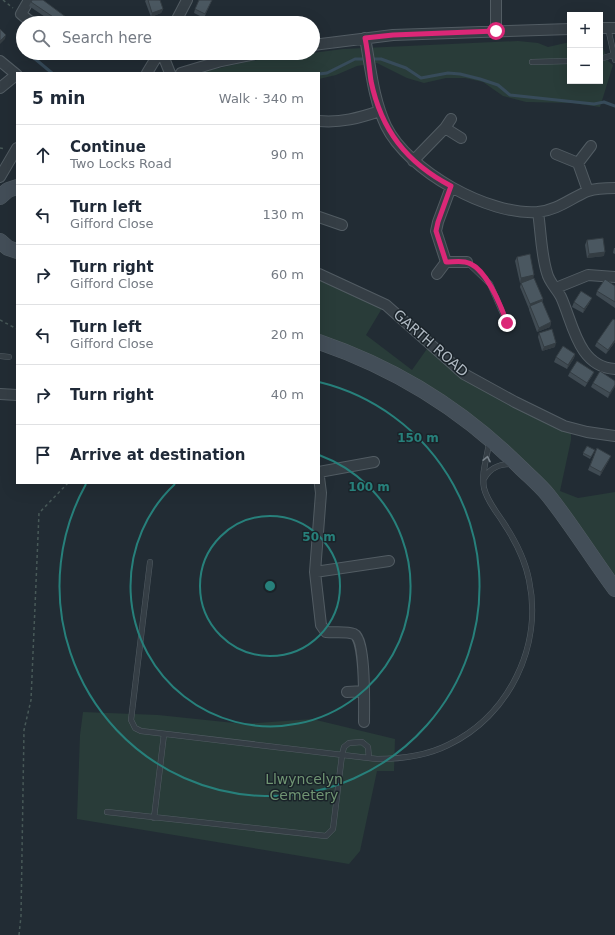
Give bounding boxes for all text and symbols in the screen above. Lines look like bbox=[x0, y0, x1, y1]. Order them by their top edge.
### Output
map controls bbox=[567, 12, 603, 84]
button: + bbox=[567, 12, 603, 48]
search box bbox=[16, 16, 320, 60]
route start bbox=[487, 22, 505, 40]
icon: search bbox=[30, 27, 52, 49]
text: Search here bbox=[62, 29, 152, 47]
button: − bbox=[567, 48, 603, 84]
text: 5 min bbox=[32, 88, 85, 108]
text: Walk · 340 m bbox=[219, 91, 304, 106]
text: Continue bbox=[70, 138, 146, 156]
icon: ahead bbox=[32, 144, 54, 166]
text: 90 m bbox=[271, 147, 304, 162]
text: Two Locks Road bbox=[70, 156, 172, 171]
text: Turn left bbox=[70, 198, 142, 216]
icon: left bbox=[32, 204, 54, 226]
text: 130 m bbox=[262, 207, 304, 222]
text: Gifford Close bbox=[70, 216, 154, 231]
text: Turn right bbox=[70, 258, 154, 276]
icon: right bbox=[32, 264, 54, 286]
text: 60 m bbox=[271, 267, 304, 282]
text: Gifford Close bbox=[70, 276, 154, 291]
street label: GARTH ROAD bbox=[390, 306, 472, 380]
route end bbox=[498, 314, 516, 332]
text: Turn left bbox=[70, 318, 142, 336]
icon: left bbox=[32, 324, 54, 346]
text: 20 m bbox=[271, 327, 304, 342]
text: Gifford Close bbox=[70, 336, 154, 351]
icon: right bbox=[32, 384, 54, 406]
text: Turn right bbox=[70, 386, 154, 404]
text: 40 m bbox=[271, 387, 304, 402]
text: 150 m bbox=[397, 431, 439, 445]
icon: arrive bbox=[32, 444, 54, 466]
text: Arrive at destination bbox=[70, 446, 245, 464]
one-way arrow bbox=[482, 456, 490, 462]
text: 100 m bbox=[348, 480, 390, 494]
text: 50 m bbox=[302, 530, 336, 544]
centre of rings bbox=[263, 579, 277, 593]
park label: Llwyncelyn Cemetery bbox=[265, 771, 343, 803]

